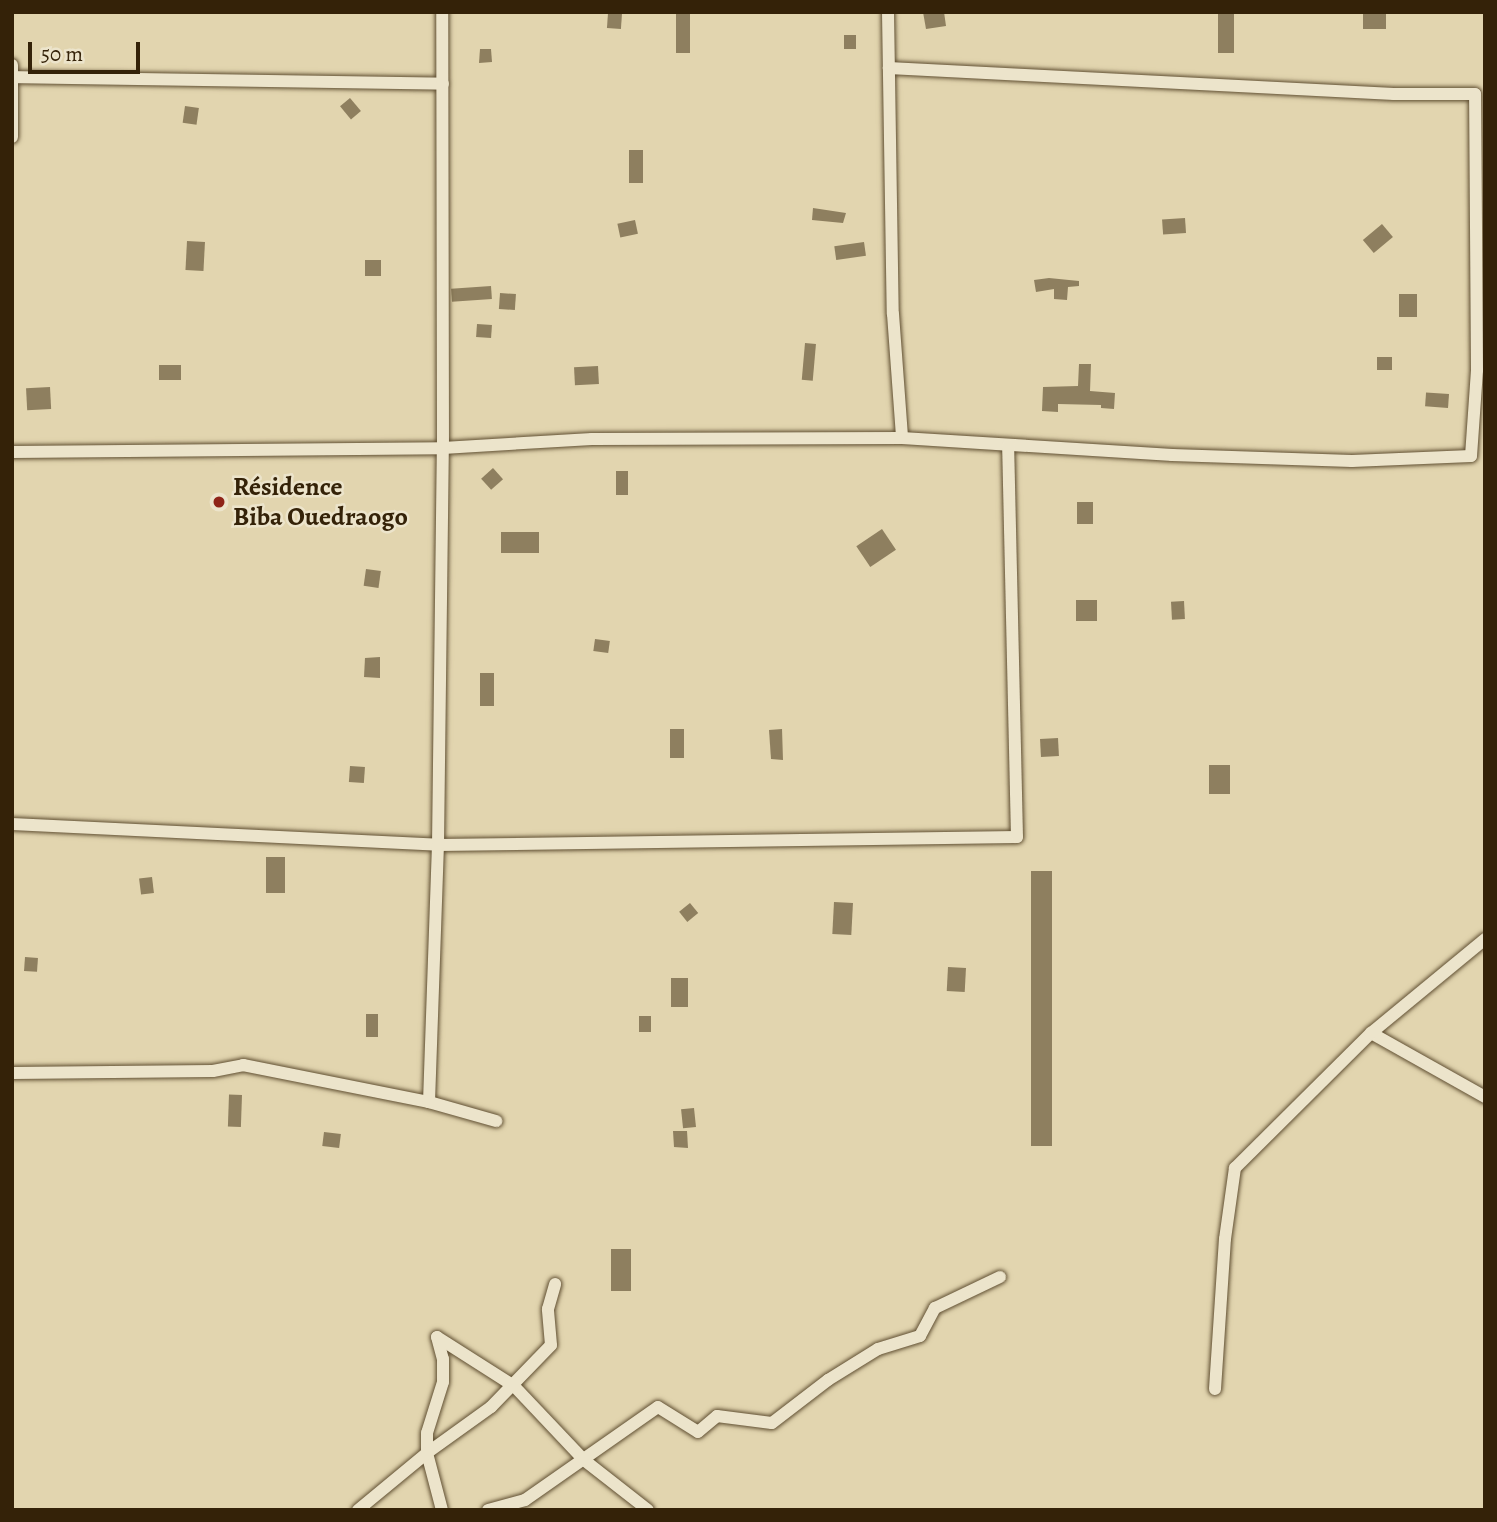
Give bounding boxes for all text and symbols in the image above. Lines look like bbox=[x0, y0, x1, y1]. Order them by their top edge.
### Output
scale bar bbox=[32, 28, 144, 72]
text: 50 m bbox=[41, 40, 83, 68]
place label: Résidence Biba Ouedraogo bbox=[233, 471, 408, 532]
marker: Résidence Biba Ouedraogo bbox=[211, 494, 227, 510]

